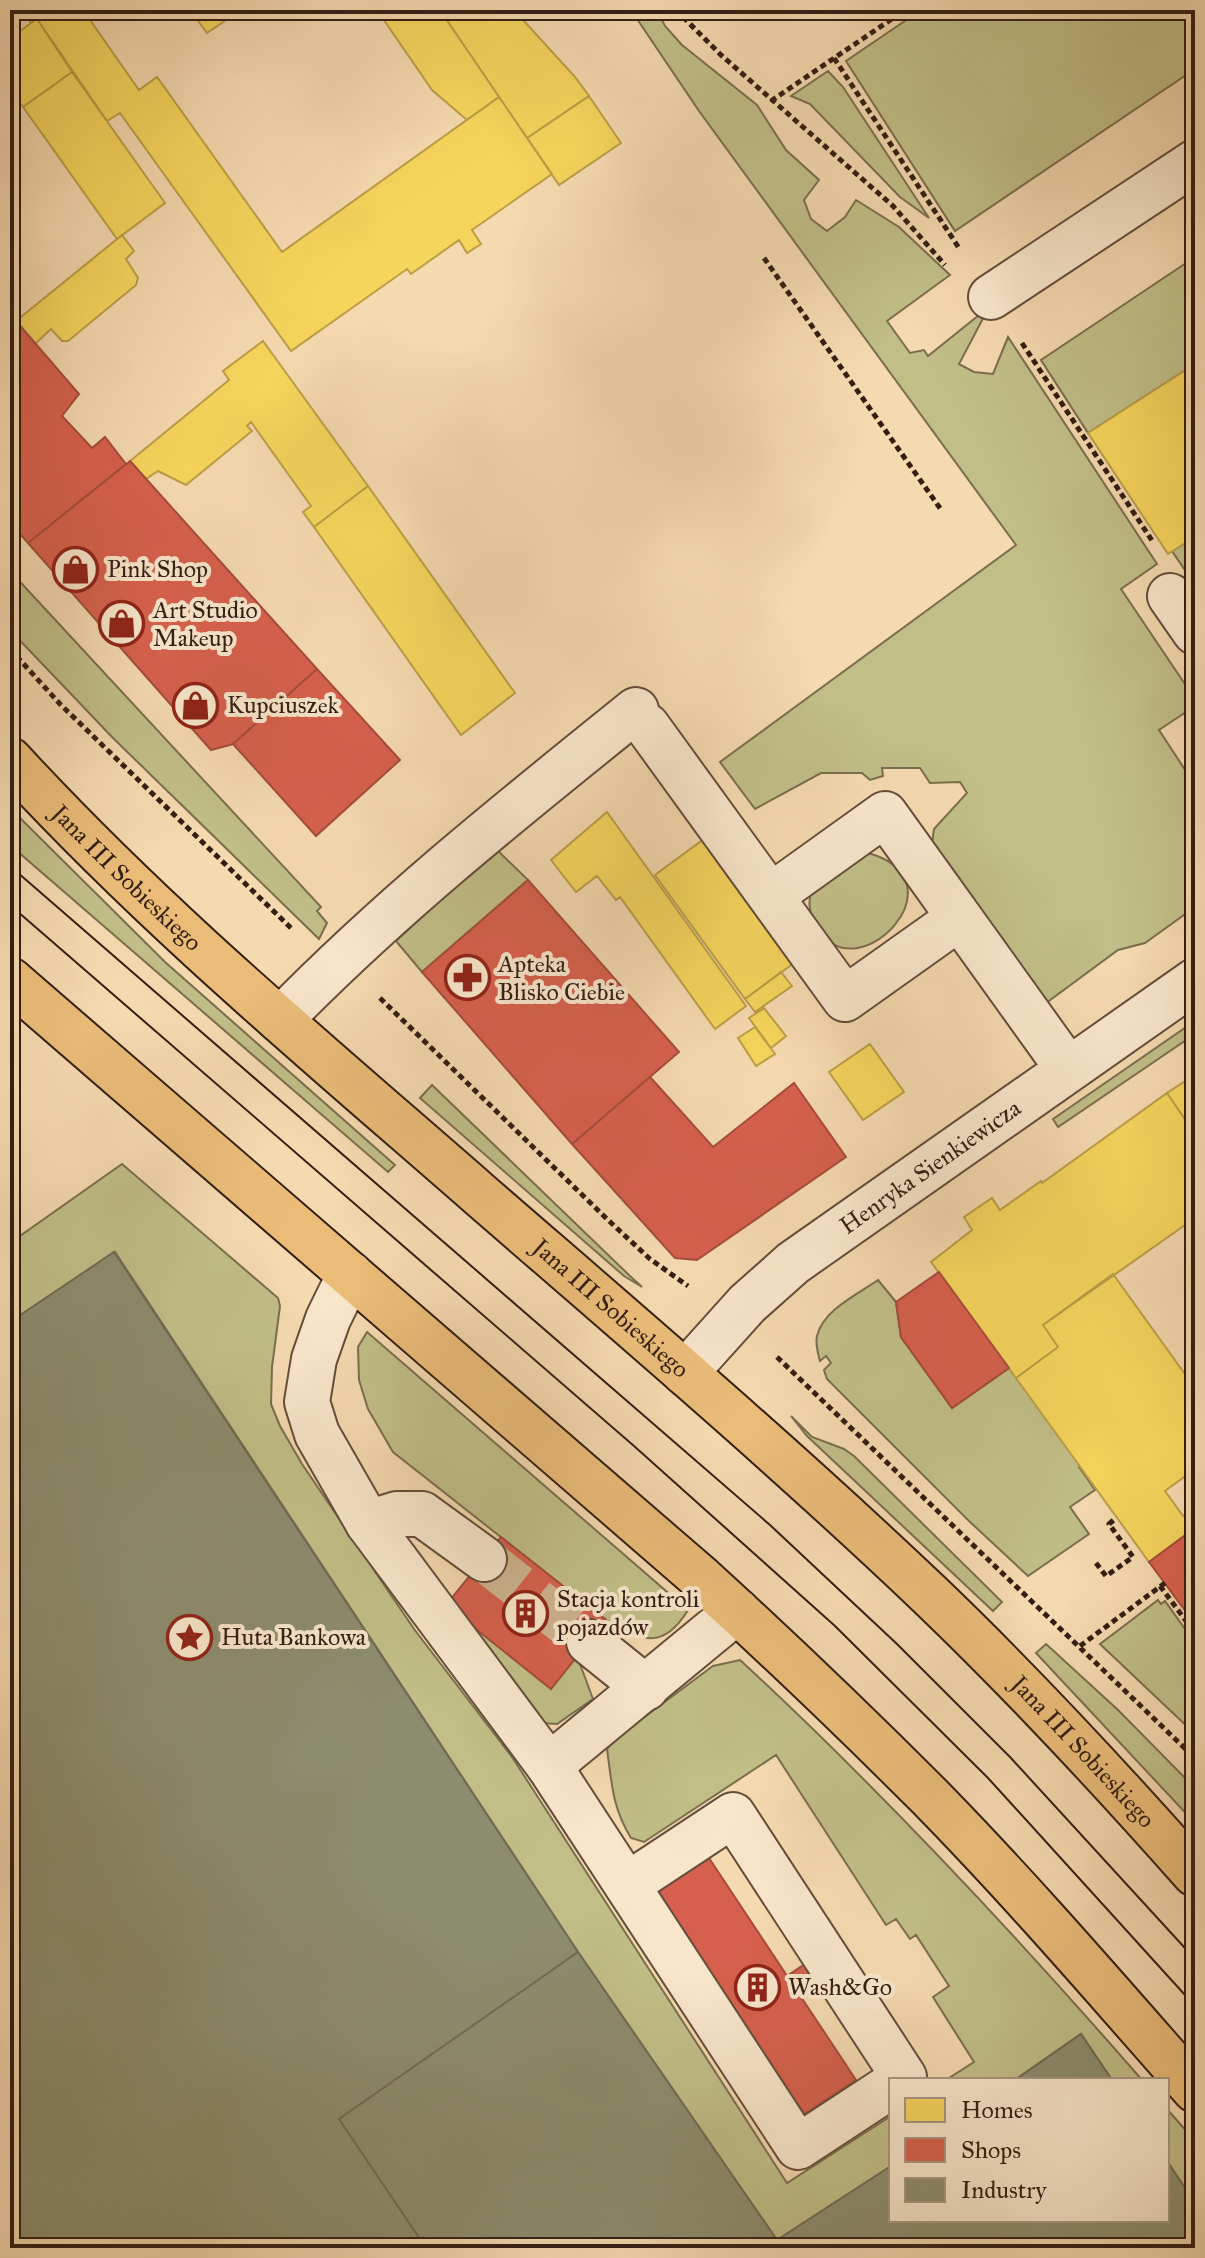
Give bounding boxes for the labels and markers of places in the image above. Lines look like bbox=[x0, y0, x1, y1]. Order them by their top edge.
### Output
shop icon: Pink Shop bbox=[52, 545, 100, 593]
place label: Pink Shop bbox=[107, 554, 208, 584]
place label: Art Studio Makeup bbox=[152, 595, 258, 653]
shop icon: Art Studio Makeup bbox=[98, 600, 146, 648]
shop icon: Kupciuszek bbox=[172, 681, 220, 729]
place label: Kupciuszek bbox=[227, 690, 340, 720]
place label: Apteka Blisko Ciebie bbox=[497, 949, 625, 1007]
pharmacy icon: Apteka Blisko Ciebie bbox=[443, 954, 491, 1002]
place label: Stacja kontroli pojazdów bbox=[556, 1584, 700, 1642]
building icon: Stacja kontroli pojazdów bbox=[502, 1589, 550, 1637]
place icon: Huta Bankowa bbox=[166, 1613, 214, 1661]
place label: Huta Bankowa bbox=[221, 1622, 367, 1652]
building icon: Wash&Go bbox=[733, 1963, 781, 2011]
place label: Wash&Go bbox=[788, 1972, 892, 2002]

